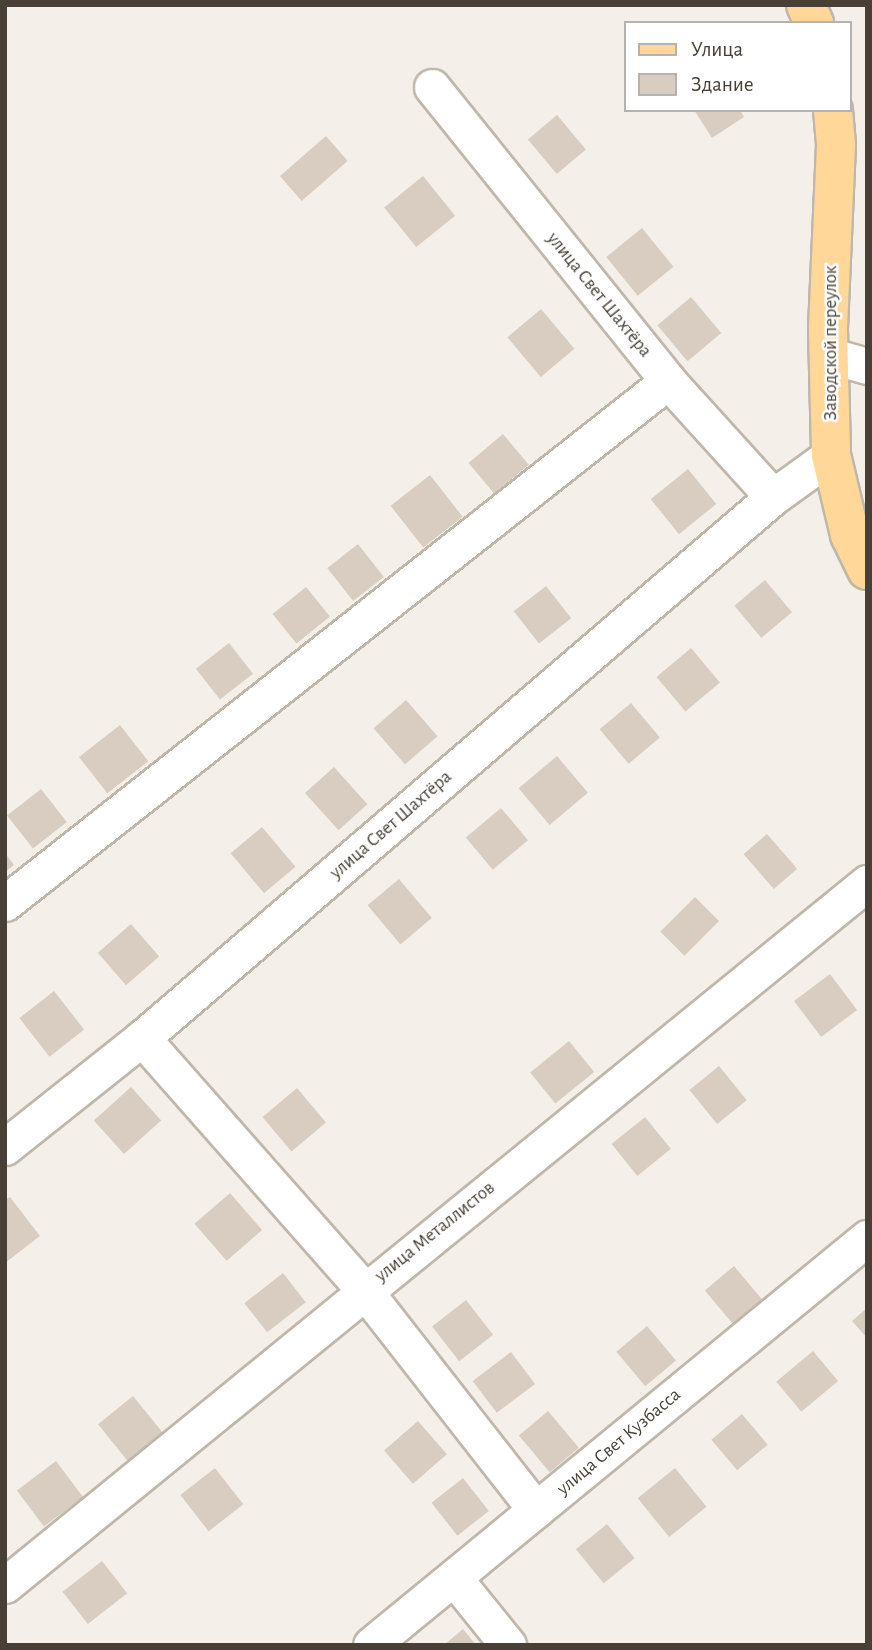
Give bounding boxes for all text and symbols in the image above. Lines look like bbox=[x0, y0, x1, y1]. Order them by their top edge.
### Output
legend bbox=[624, 21, 851, 112]
text: Улица bbox=[691, 39, 743, 60]
text: Здание bbox=[691, 74, 754, 95]
street label: улица Свет Шахтёра bbox=[542, 228, 656, 362]
street label: Заводской переулок bbox=[820, 265, 842, 421]
street label: улица Свет Шахтёра bbox=[325, 766, 457, 884]
street label: улица Металлистов bbox=[370, 1177, 500, 1287]
street label: улица Свет Кузбасса bbox=[553, 1384, 685, 1500]

